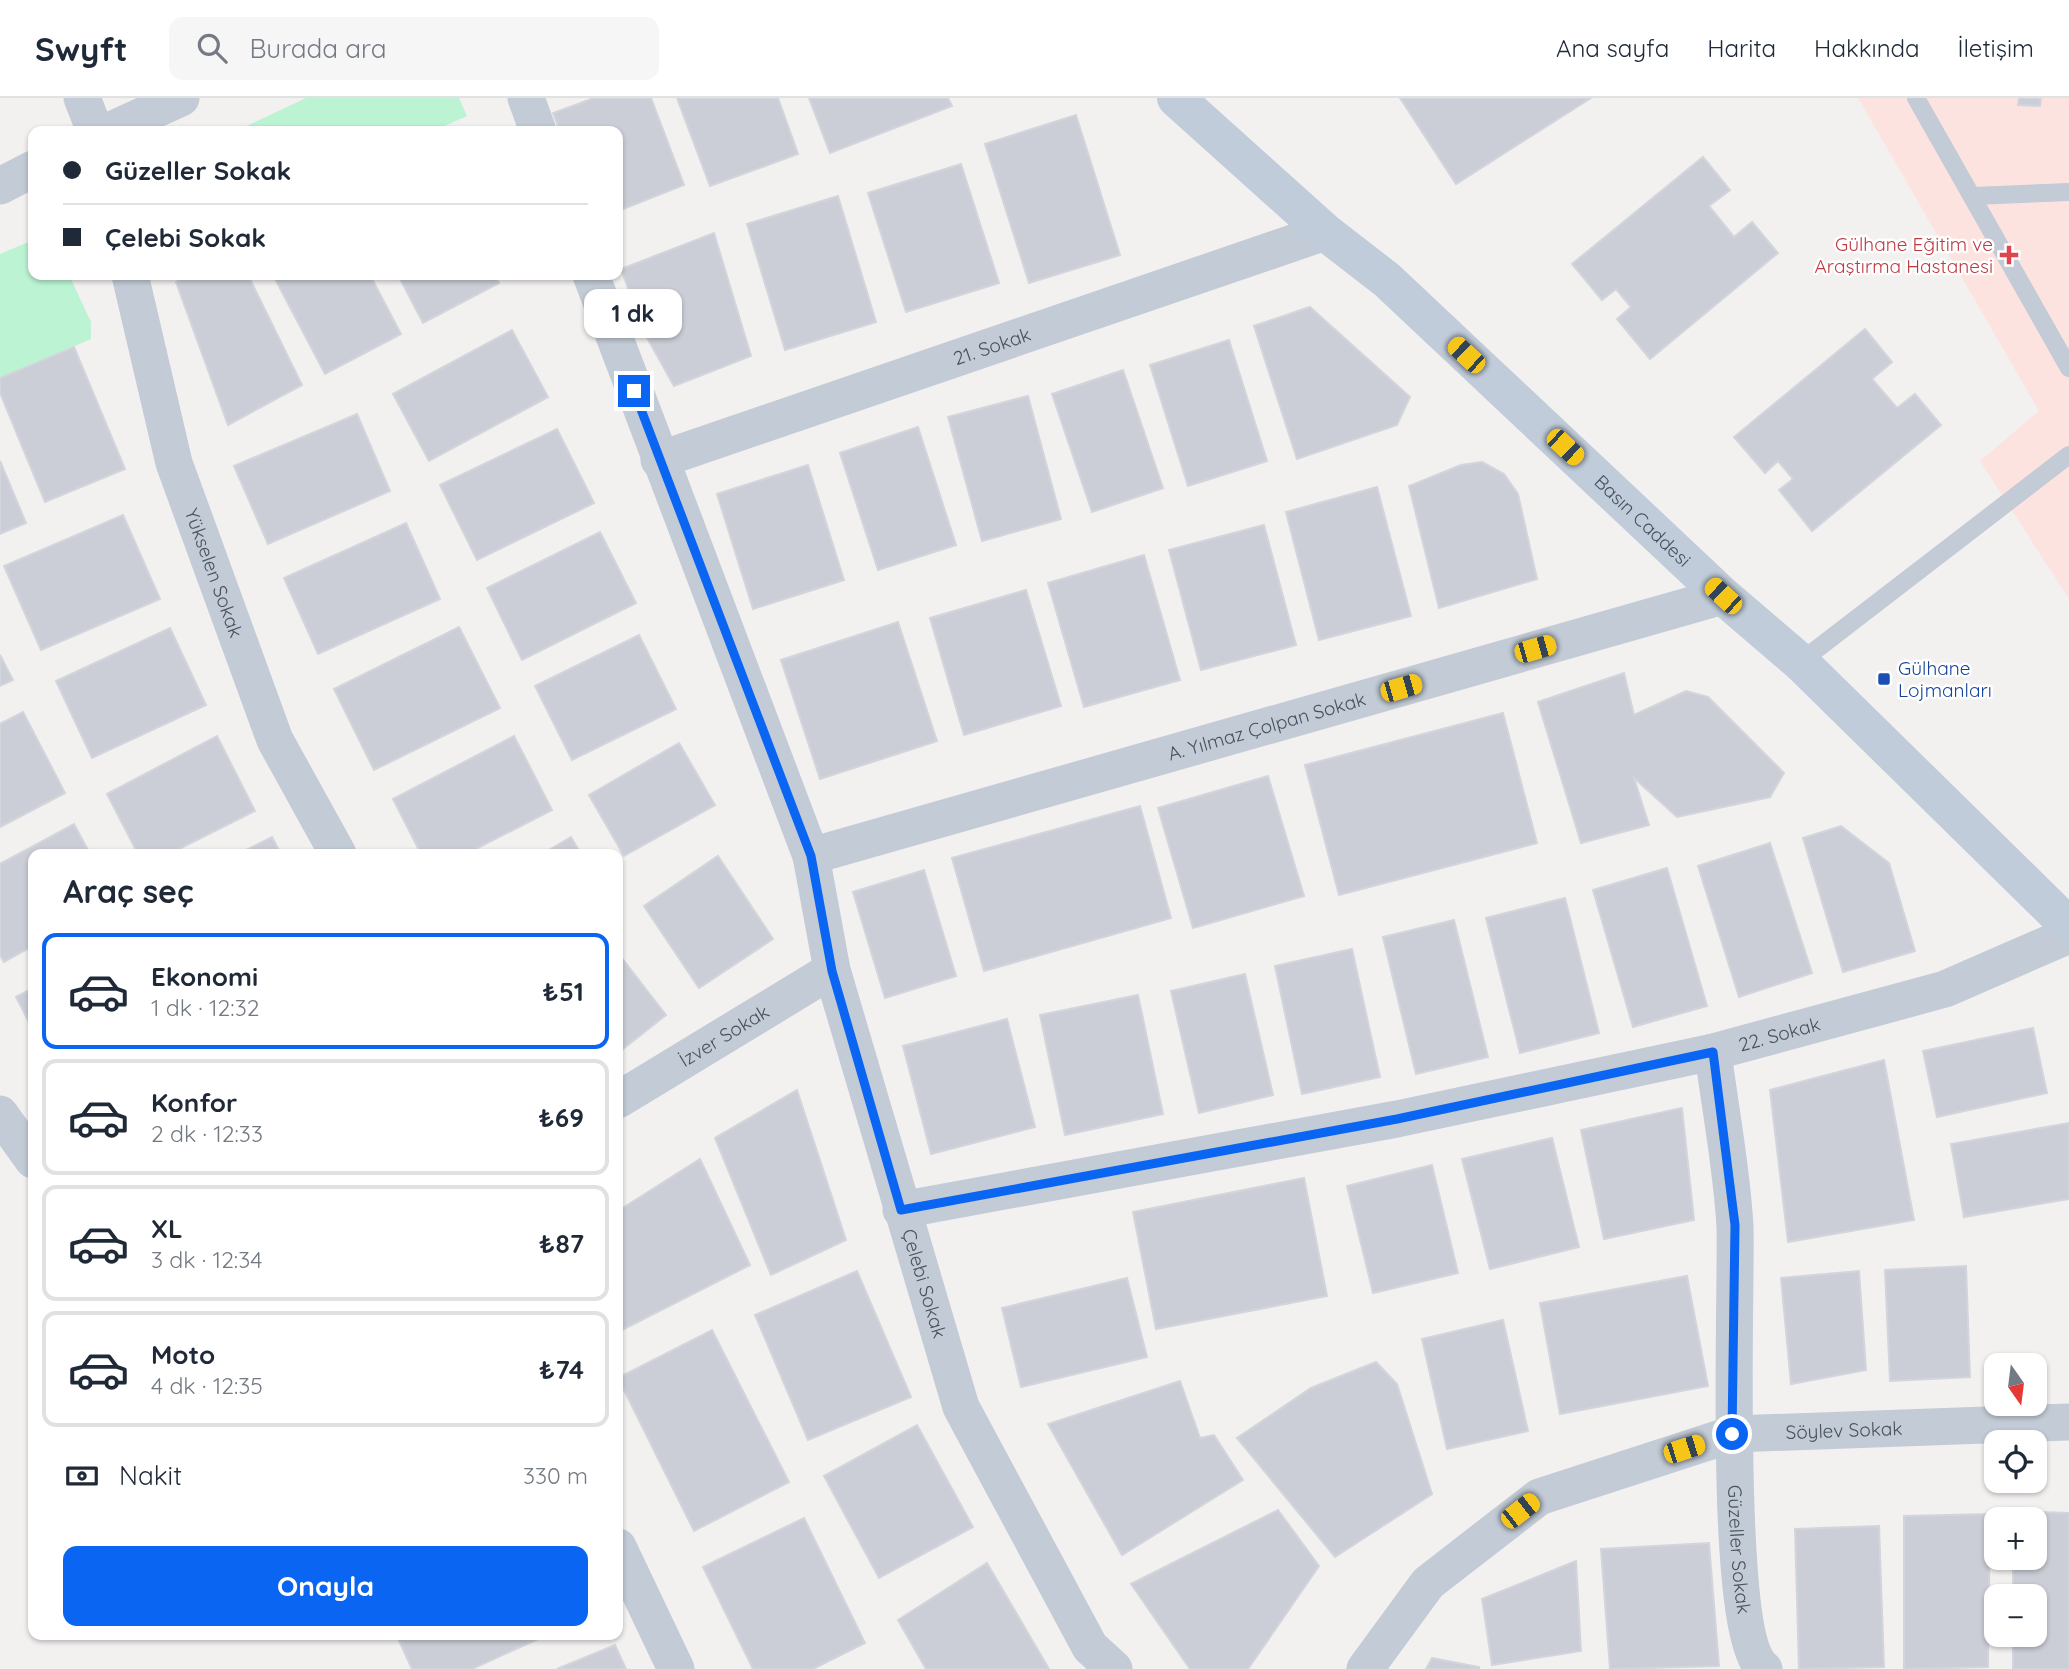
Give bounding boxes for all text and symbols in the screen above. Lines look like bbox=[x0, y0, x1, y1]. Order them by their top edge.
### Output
search box bbox=[169, 17, 659, 80]
text: Swyft bbox=[35, 28, 127, 69]
icon: search bbox=[193, 29, 231, 67]
text: Burada ara bbox=[249, 32, 386, 65]
text: Ana sayfa bbox=[1556, 33, 1669, 63]
text: Harita bbox=[1707, 33, 1776, 63]
text: Hakkında bbox=[1814, 33, 1920, 63]
text: İletişim bbox=[1958, 33, 2034, 63]
text: Güzeller Sokak bbox=[105, 154, 291, 187]
text: Çelebi Sokak bbox=[105, 221, 266, 254]
place label: Gülhane Eğitim ve Araştırma Hastanesi bbox=[1815, 232, 1993, 278]
marker: Gülhane Eğitim ve Araştırma Hastanesi bbox=[1999, 245, 2019, 265]
callout: 1 dk bbox=[585, 289, 683, 338]
text: 1 dk bbox=[612, 299, 654, 328]
street label: 21. Sokak bbox=[950, 322, 1034, 370]
car bbox=[1444, 333, 1489, 377]
route end bbox=[618, 375, 650, 407]
car bbox=[1543, 425, 1588, 469]
street label: Basın Caddesi bbox=[1590, 469, 1696, 572]
street label: Yükselen Sokak bbox=[180, 505, 249, 641]
car bbox=[1701, 574, 1746, 618]
car bbox=[1512, 633, 1559, 665]
place label: Gülhane Lojmanları bbox=[1898, 656, 1992, 702]
marker: Gülhane Lojmanları bbox=[1876, 671, 1892, 687]
car bbox=[1378, 672, 1425, 704]
street label: A. Yılmaz Çolpan Sokak bbox=[1165, 686, 1369, 766]
text: Araç seç bbox=[63, 871, 194, 911]
icon: car bbox=[67, 960, 130, 1023]
text: Ekonomi bbox=[151, 960, 258, 993]
text: ₺51 bbox=[542, 975, 584, 1008]
text: 1 dk · 12:32 bbox=[151, 993, 259, 1022]
street label: İzver Sokak bbox=[675, 999, 773, 1072]
street label: 22. Sokak bbox=[1736, 1011, 1823, 1057]
icon: car bbox=[67, 1086, 130, 1149]
text: Konfor bbox=[151, 1086, 237, 1119]
text: ₺69 bbox=[538, 1101, 584, 1134]
text: 2 dk · 12:33 bbox=[151, 1119, 263, 1148]
icon: car bbox=[67, 1212, 130, 1275]
text: XL bbox=[151, 1212, 183, 1245]
street label: Çelebi Sokak bbox=[897, 1226, 952, 1341]
text: ₺87 bbox=[539, 1227, 584, 1260]
text: 3 dk · 12:34 bbox=[151, 1245, 262, 1274]
icon: car bbox=[67, 1338, 130, 1401]
text: Moto bbox=[151, 1338, 215, 1371]
text: ₺74 bbox=[539, 1353, 584, 1386]
north arrow bbox=[1984, 1353, 2048, 1416]
map controls bbox=[1984, 1353, 2047, 1647]
text: 4 dk · 12:35 bbox=[151, 1371, 263, 1400]
street label: Söylev Sokak bbox=[1785, 1416, 1903, 1444]
route start bbox=[1716, 1418, 1748, 1450]
button: locate bbox=[1984, 1430, 2047, 1493]
car bbox=[1661, 1433, 1708, 1465]
icon: cash bbox=[63, 1457, 101, 1495]
text: Nakit bbox=[119, 1459, 182, 1492]
text: 330 m bbox=[523, 1461, 588, 1490]
street label: Güzeller Sokak bbox=[1723, 1485, 1756, 1616]
car bbox=[1497, 1490, 1544, 1532]
button: + bbox=[1984, 1507, 2047, 1570]
button: Onayla bbox=[63, 1546, 588, 1626]
button: − bbox=[1984, 1584, 2047, 1647]

